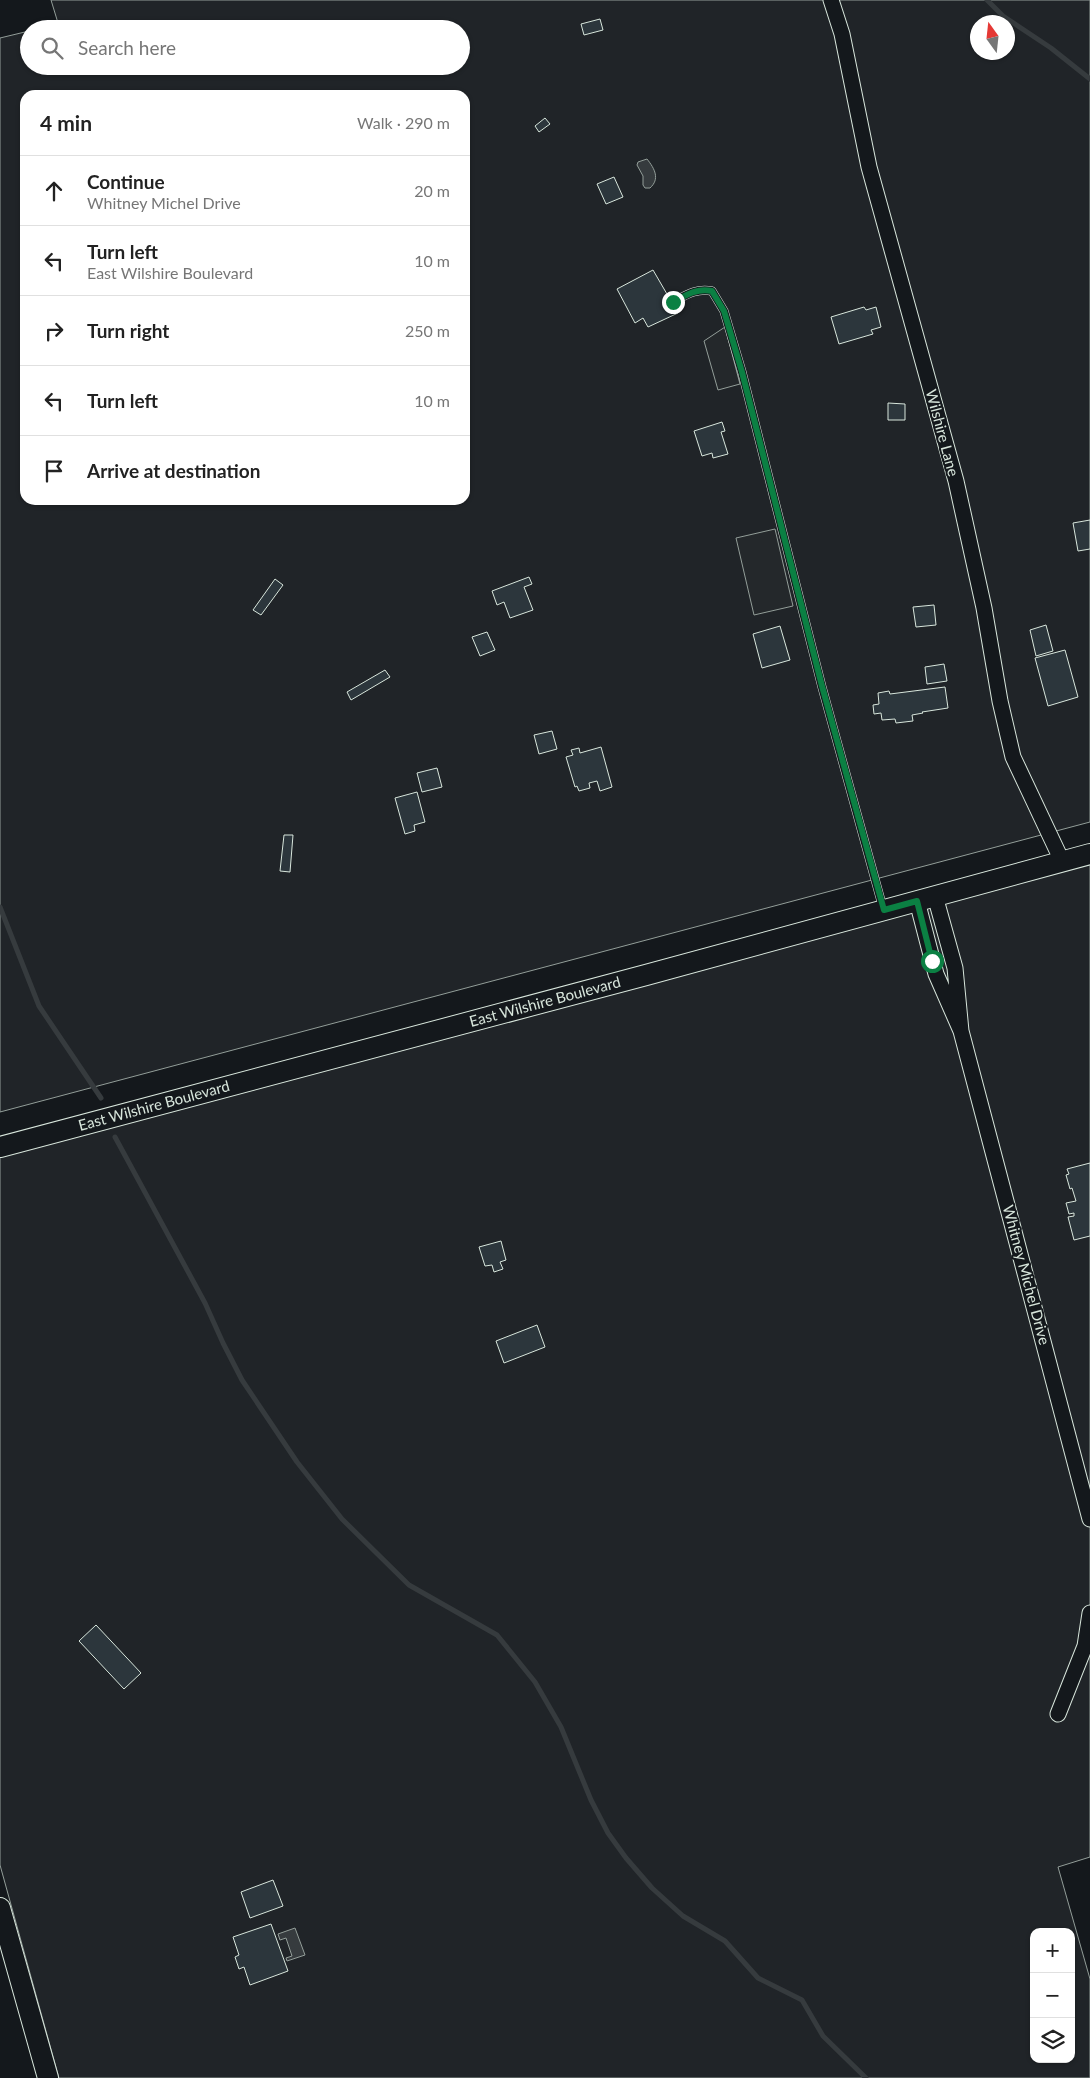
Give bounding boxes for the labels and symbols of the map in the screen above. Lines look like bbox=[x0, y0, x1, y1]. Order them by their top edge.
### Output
north arrow bbox=[970, 15, 1015, 60]
route end bbox=[662, 291, 685, 314]
street label: Wilshire Lane bbox=[923, 387, 963, 478]
route start bbox=[921, 950, 944, 973]
street label: East Wilshire Boulevard bbox=[467, 972, 622, 1030]
street label: East Wilshire Boulevard bbox=[76, 1076, 231, 1134]
street label: Whitney Michel Drive bbox=[1000, 1203, 1054, 1347]

